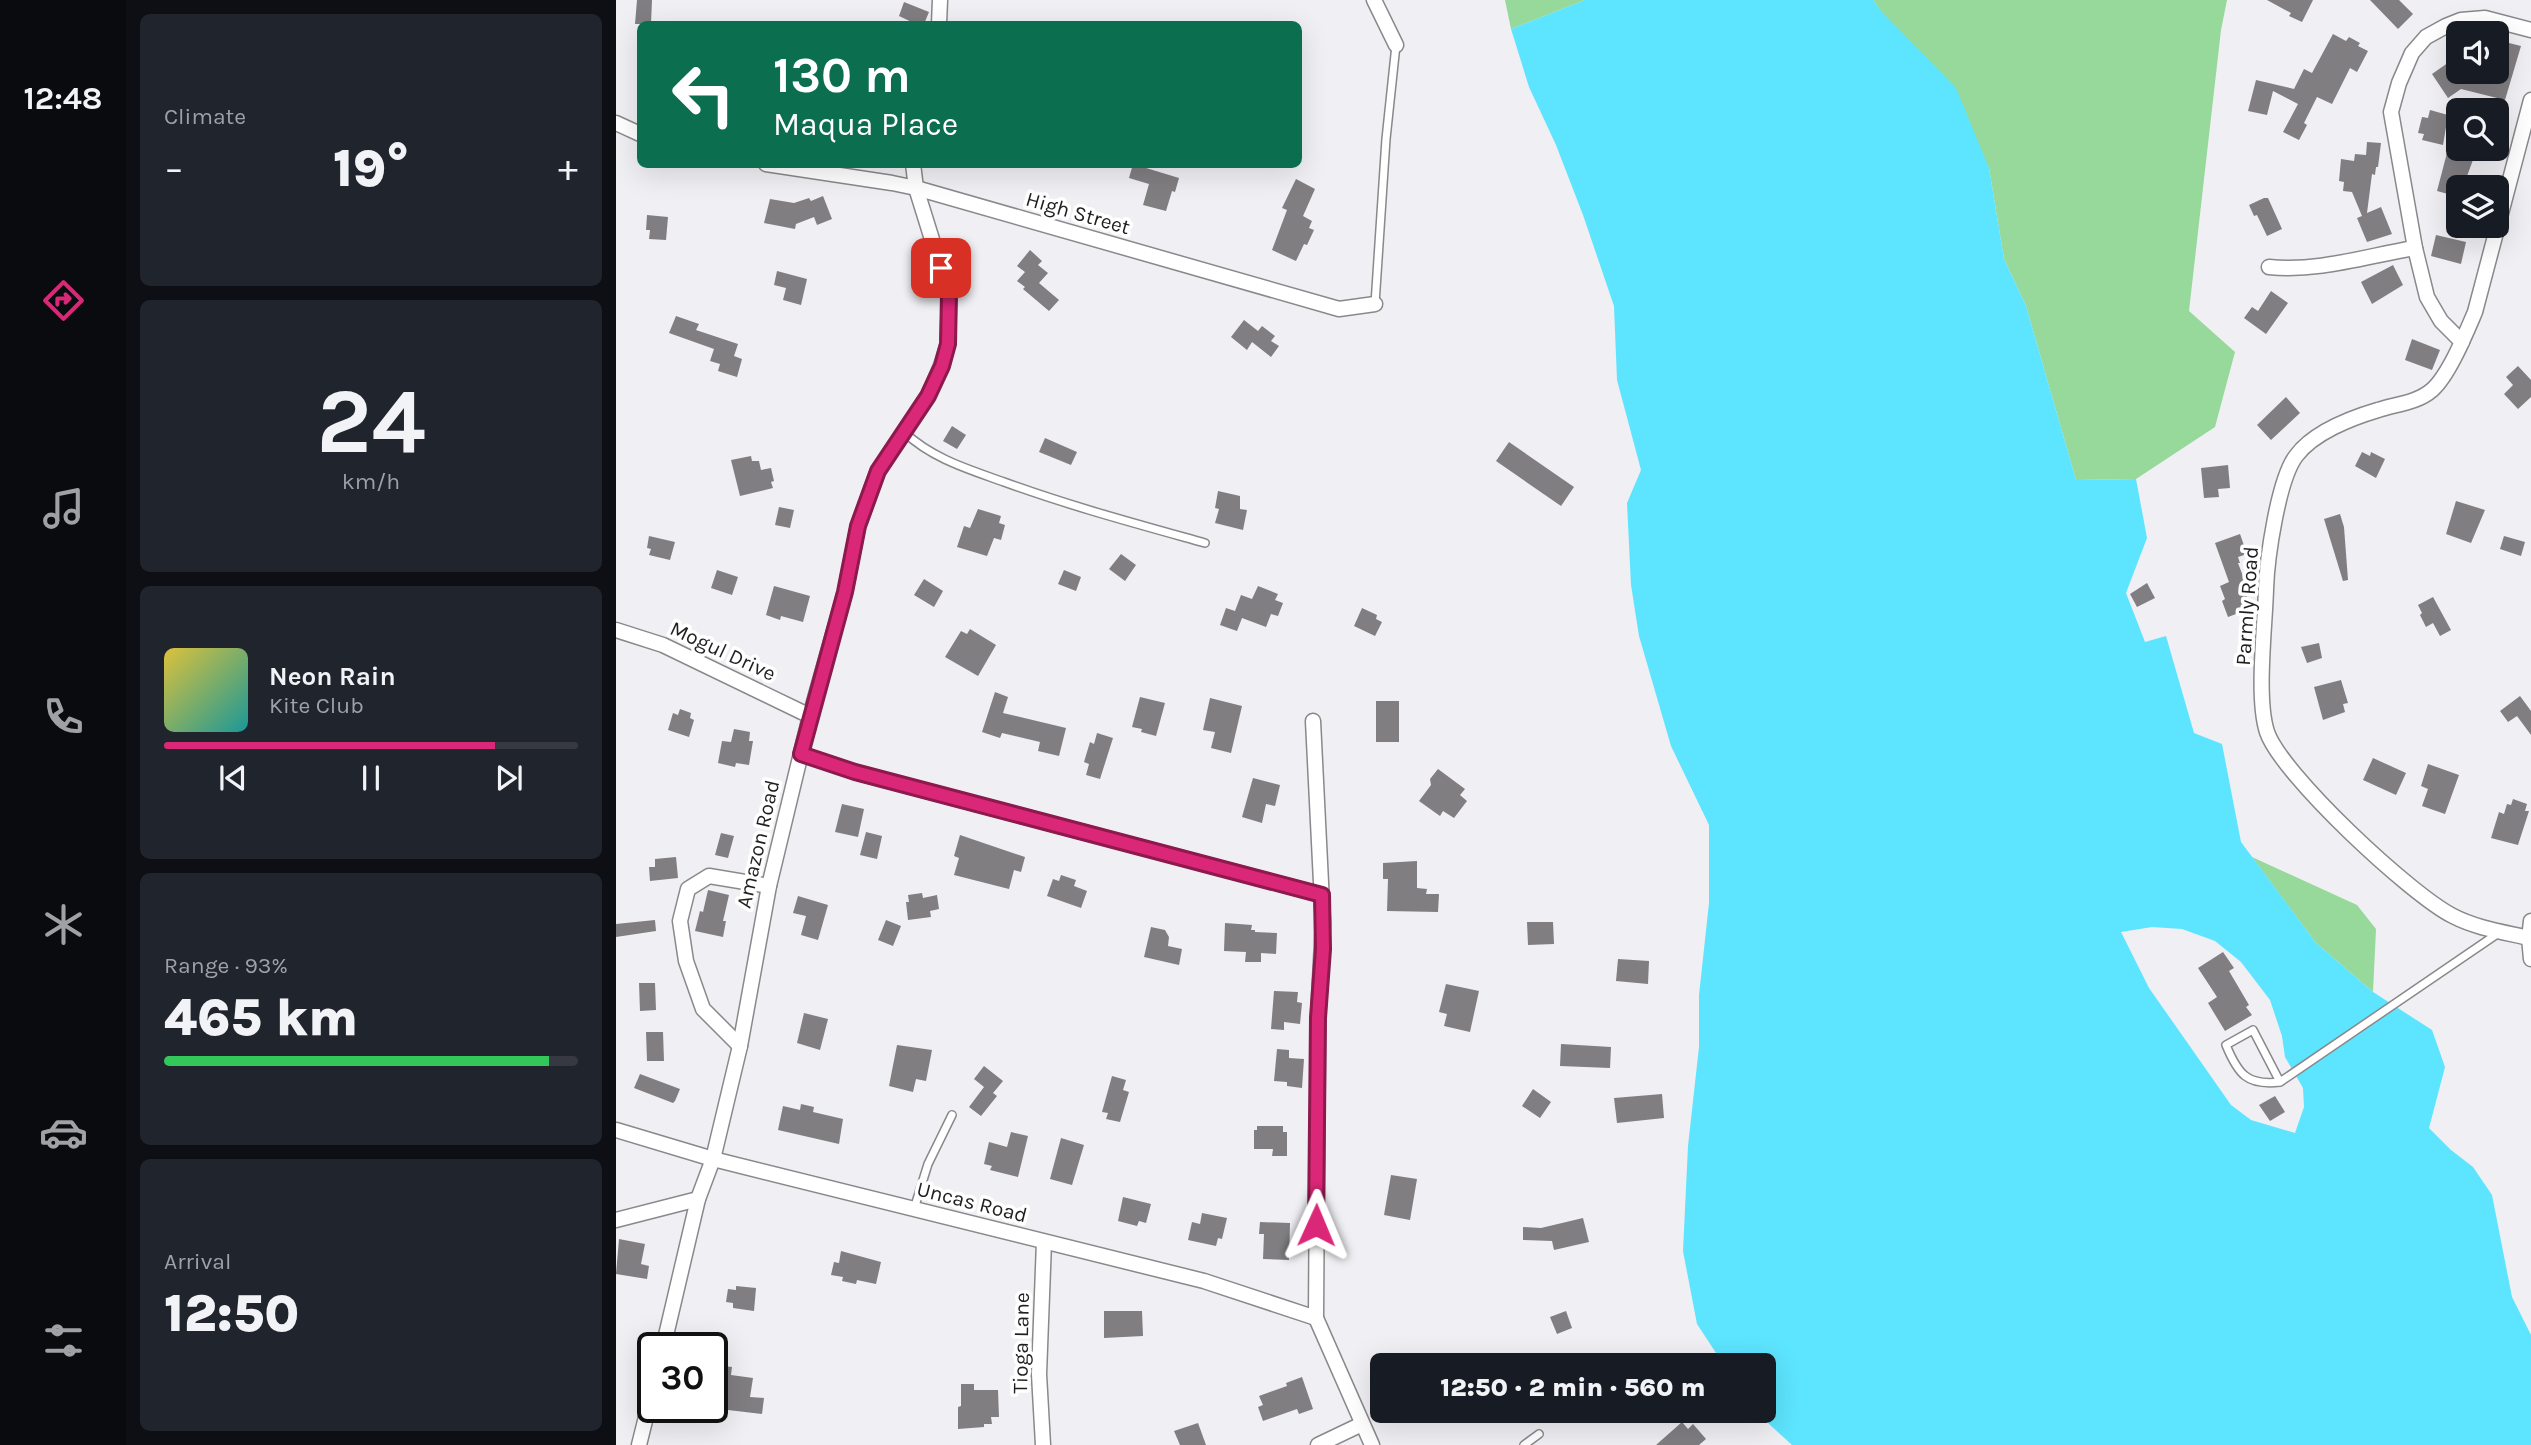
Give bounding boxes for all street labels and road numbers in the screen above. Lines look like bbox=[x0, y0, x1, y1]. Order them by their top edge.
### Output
street label: High Street bbox=[1023, 187, 1133, 239]
street label: Parmly Road bbox=[2231, 546, 2263, 666]
street label: Mogul Drive bbox=[666, 616, 780, 686]
street label: Amazon Road bbox=[732, 778, 784, 910]
street label: Uncas Road bbox=[914, 1177, 1030, 1227]
street label: Tioga Lane bbox=[1008, 1292, 1034, 1394]

